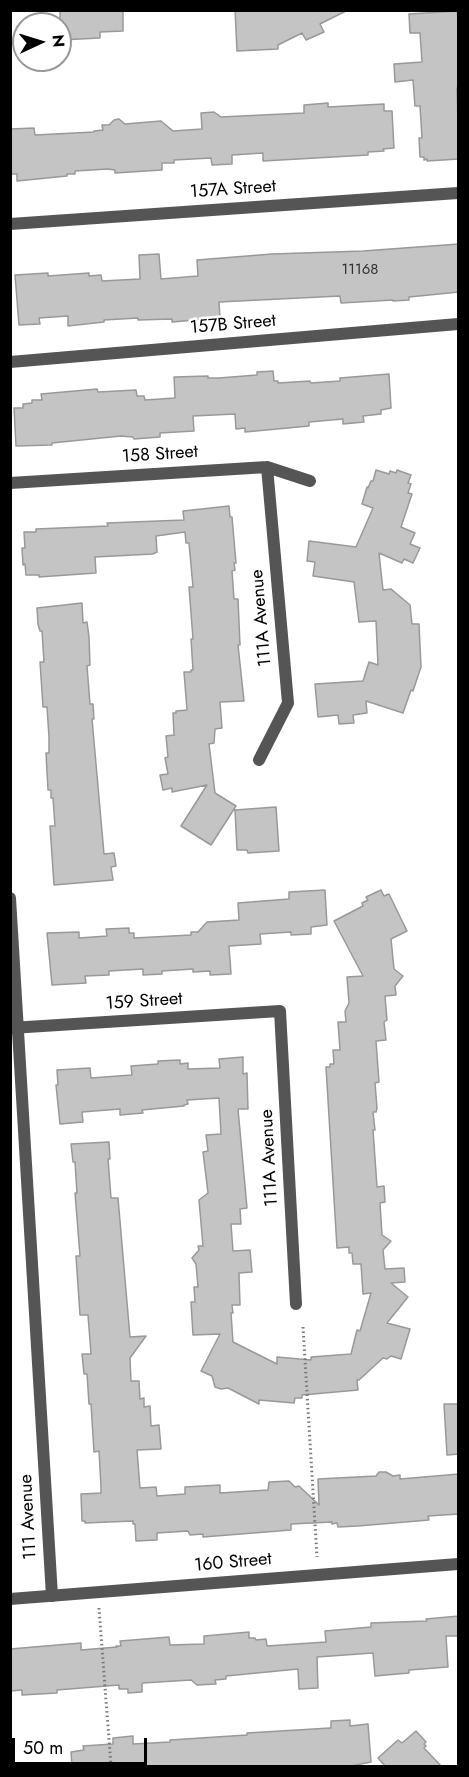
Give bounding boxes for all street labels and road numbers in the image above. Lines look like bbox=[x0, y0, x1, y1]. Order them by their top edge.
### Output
street label: 157A Street bbox=[189, 176, 277, 204]
street label: 157B Street bbox=[189, 310, 277, 340]
street label: 158 Street bbox=[121, 442, 199, 468]
street label: 111A Avenue bbox=[247, 568, 277, 668]
street label: 159 Street bbox=[105, 989, 183, 1015]
street label: 111A Avenue bbox=[257, 1109, 283, 1207]
street label: 111 Avenue bbox=[16, 1474, 42, 1560]
street label: 160 Street bbox=[193, 1549, 273, 1577]

